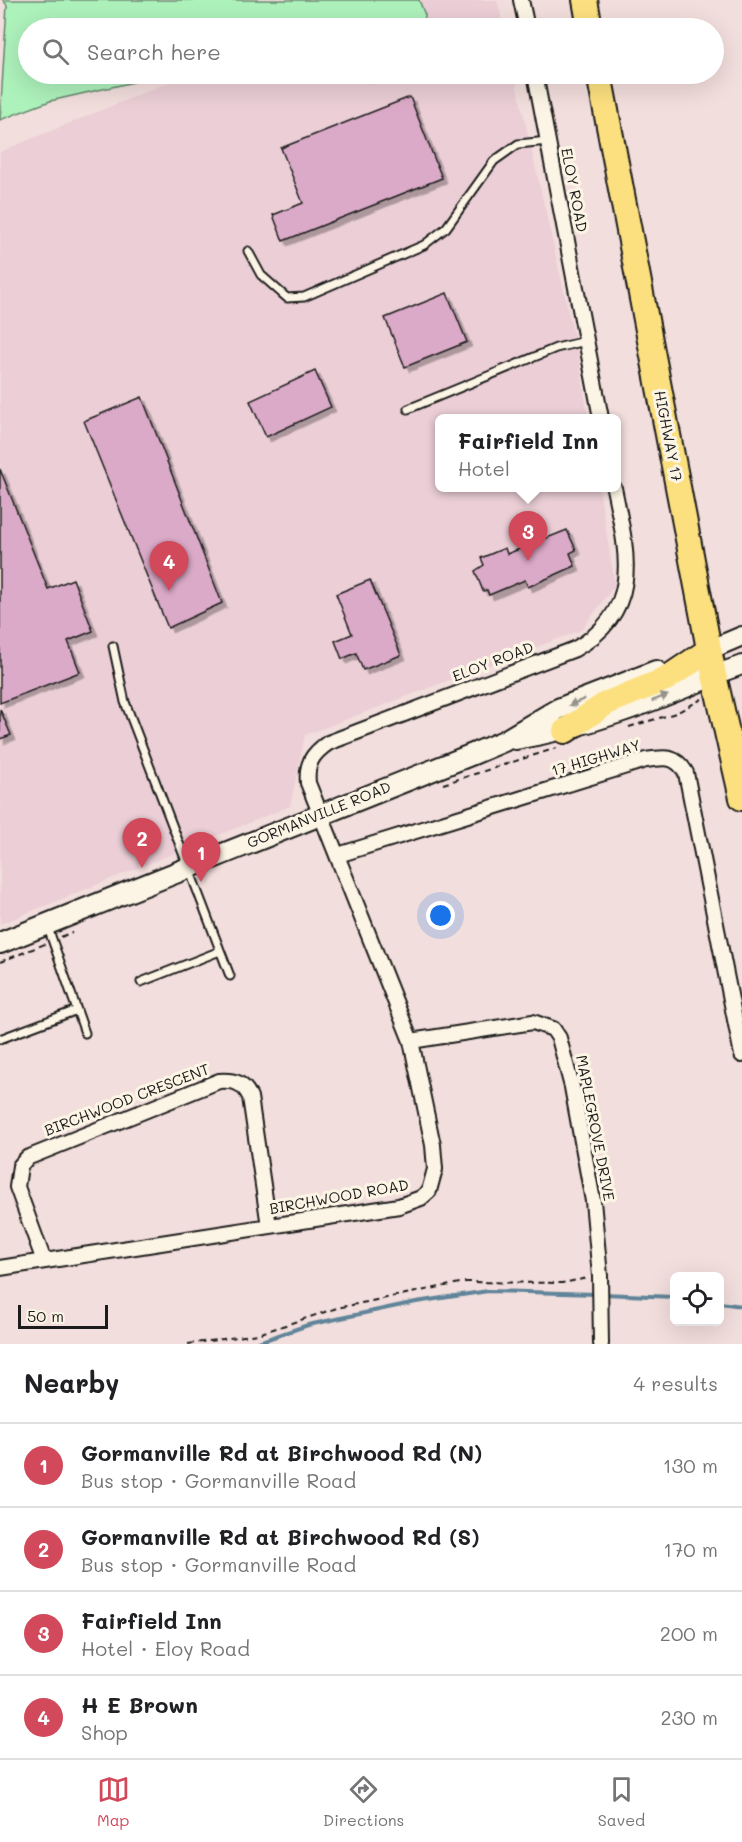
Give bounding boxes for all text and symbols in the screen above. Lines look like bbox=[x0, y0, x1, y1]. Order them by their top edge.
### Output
search box bbox=[18, 18, 724, 84]
icon: search bbox=[39, 35, 72, 68]
text: Search here bbox=[87, 37, 221, 66]
street label: ELOY ROAD bbox=[557, 146, 593, 234]
street label: HIGHWAY 17 bbox=[650, 389, 688, 483]
popup bbox=[435, 414, 621, 492]
text: Fairfield Inn bbox=[458, 426, 598, 455]
text: Hotel bbox=[458, 455, 510, 481]
pin: 3 bbox=[508, 512, 548, 561]
pin: 4 bbox=[150, 542, 188, 591]
street label: ELOY ROAD bbox=[449, 636, 536, 686]
one-way arrow bbox=[651, 693, 669, 702]
one-way arrow bbox=[568, 697, 586, 707]
street label: 17 HIGHWAY bbox=[549, 734, 643, 780]
street label: GORMANVILLE ROAD bbox=[244, 776, 394, 852]
pin: 2 bbox=[122, 818, 162, 868]
pin: 1 bbox=[182, 832, 220, 882]
your location bbox=[426, 901, 455, 930]
street label: MAPLEGROVE DRIVE bbox=[572, 1053, 620, 1203]
street label: BIRCHWOOD CRESCENT bbox=[41, 1058, 212, 1140]
street label: BIRCHWOOD ROAD bbox=[268, 1174, 410, 1218]
map controls bbox=[670, 1272, 724, 1326]
button: locate bbox=[670, 1272, 724, 1326]
scale bar bbox=[18, 1302, 108, 1330]
text: 50 m bbox=[27, 1305, 64, 1326]
text: Nearby bbox=[24, 1366, 119, 1400]
text: 4 results bbox=[633, 1370, 718, 1396]
text: Gormanville Rd at Birchwood Rd (N) bbox=[81, 1438, 482, 1467]
text: 1 bbox=[39, 1452, 48, 1478]
text: 130 m bbox=[663, 1452, 718, 1478]
text: Bus stop · Gormanville Road bbox=[81, 1467, 356, 1493]
text: Gormanville Rd at Birchwood Rd (S) bbox=[81, 1522, 480, 1551]
text: 2 bbox=[38, 1536, 49, 1562]
text: 170 m bbox=[663, 1536, 718, 1562]
text: Bus stop · Gormanville Road bbox=[81, 1551, 356, 1577]
text: Fairfield Inn bbox=[81, 1606, 222, 1635]
text: 3 bbox=[38, 1620, 50, 1646]
text: 200 m bbox=[660, 1620, 718, 1646]
text: Hotel · Eloy Road bbox=[81, 1635, 250, 1661]
text: H E Brown bbox=[81, 1690, 198, 1719]
text: 4 bbox=[37, 1704, 50, 1730]
text: 230 m bbox=[660, 1704, 718, 1730]
text: Shop bbox=[81, 1719, 128, 1745]
tab: Map bbox=[97, 1773, 130, 1830]
tab: Directions bbox=[323, 1773, 404, 1830]
tab: Saved bbox=[598, 1773, 645, 1830]

